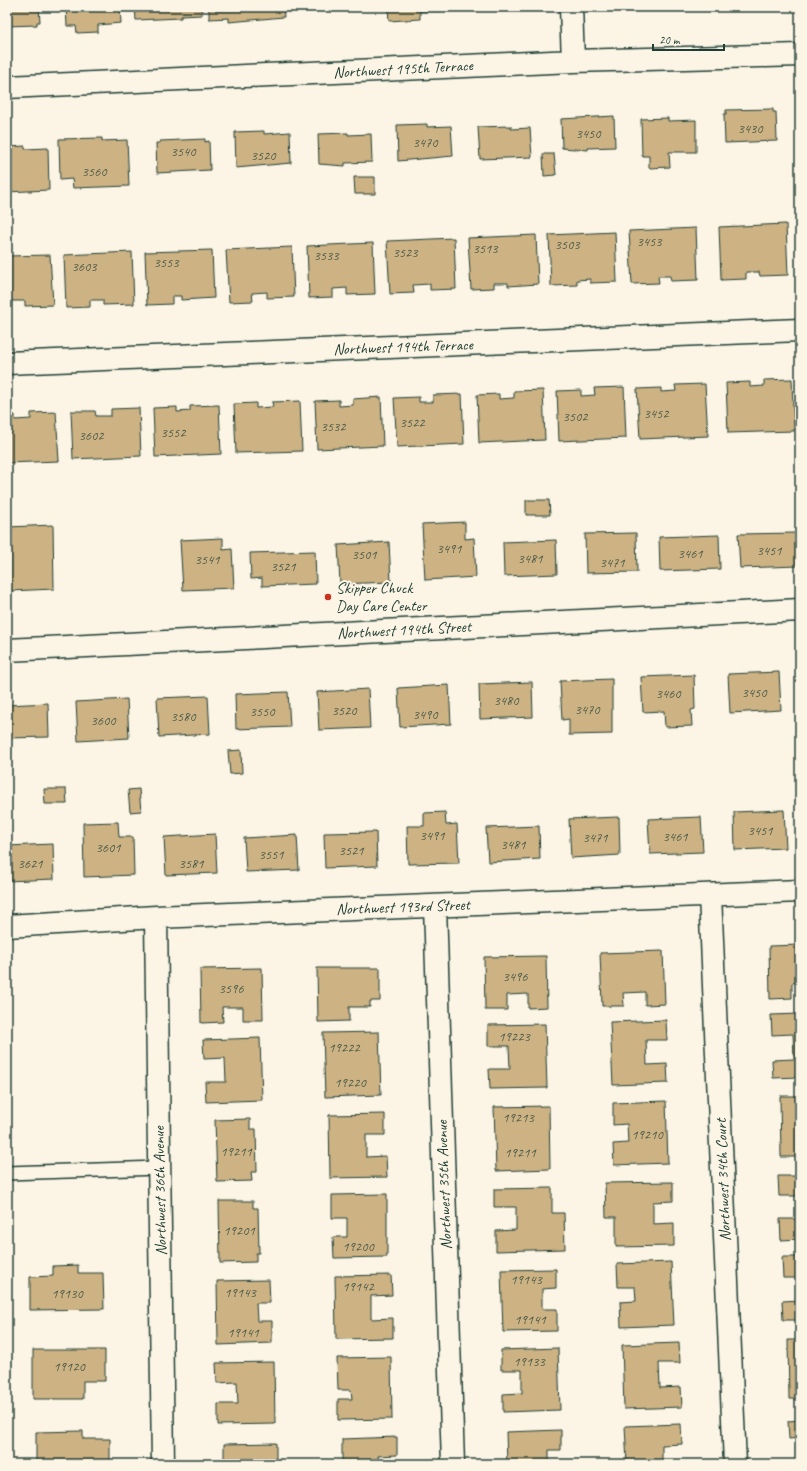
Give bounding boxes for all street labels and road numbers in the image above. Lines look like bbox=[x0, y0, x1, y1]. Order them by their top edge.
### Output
street label: Northwest 195th Terrace bbox=[333, 55, 475, 83]
street label: Northwest 194th Terrace bbox=[333, 335, 475, 359]
street label: Northwest 194th Street bbox=[336, 616, 473, 643]
street label: Northwest 193rd Street bbox=[336, 895, 472, 919]
street label: Northwest 34th Court bbox=[711, 1117, 735, 1242]
street label: Northwest 35th Avenue bbox=[432, 1118, 456, 1250]
street label: Northwest 36th Avenue bbox=[149, 1124, 171, 1256]

